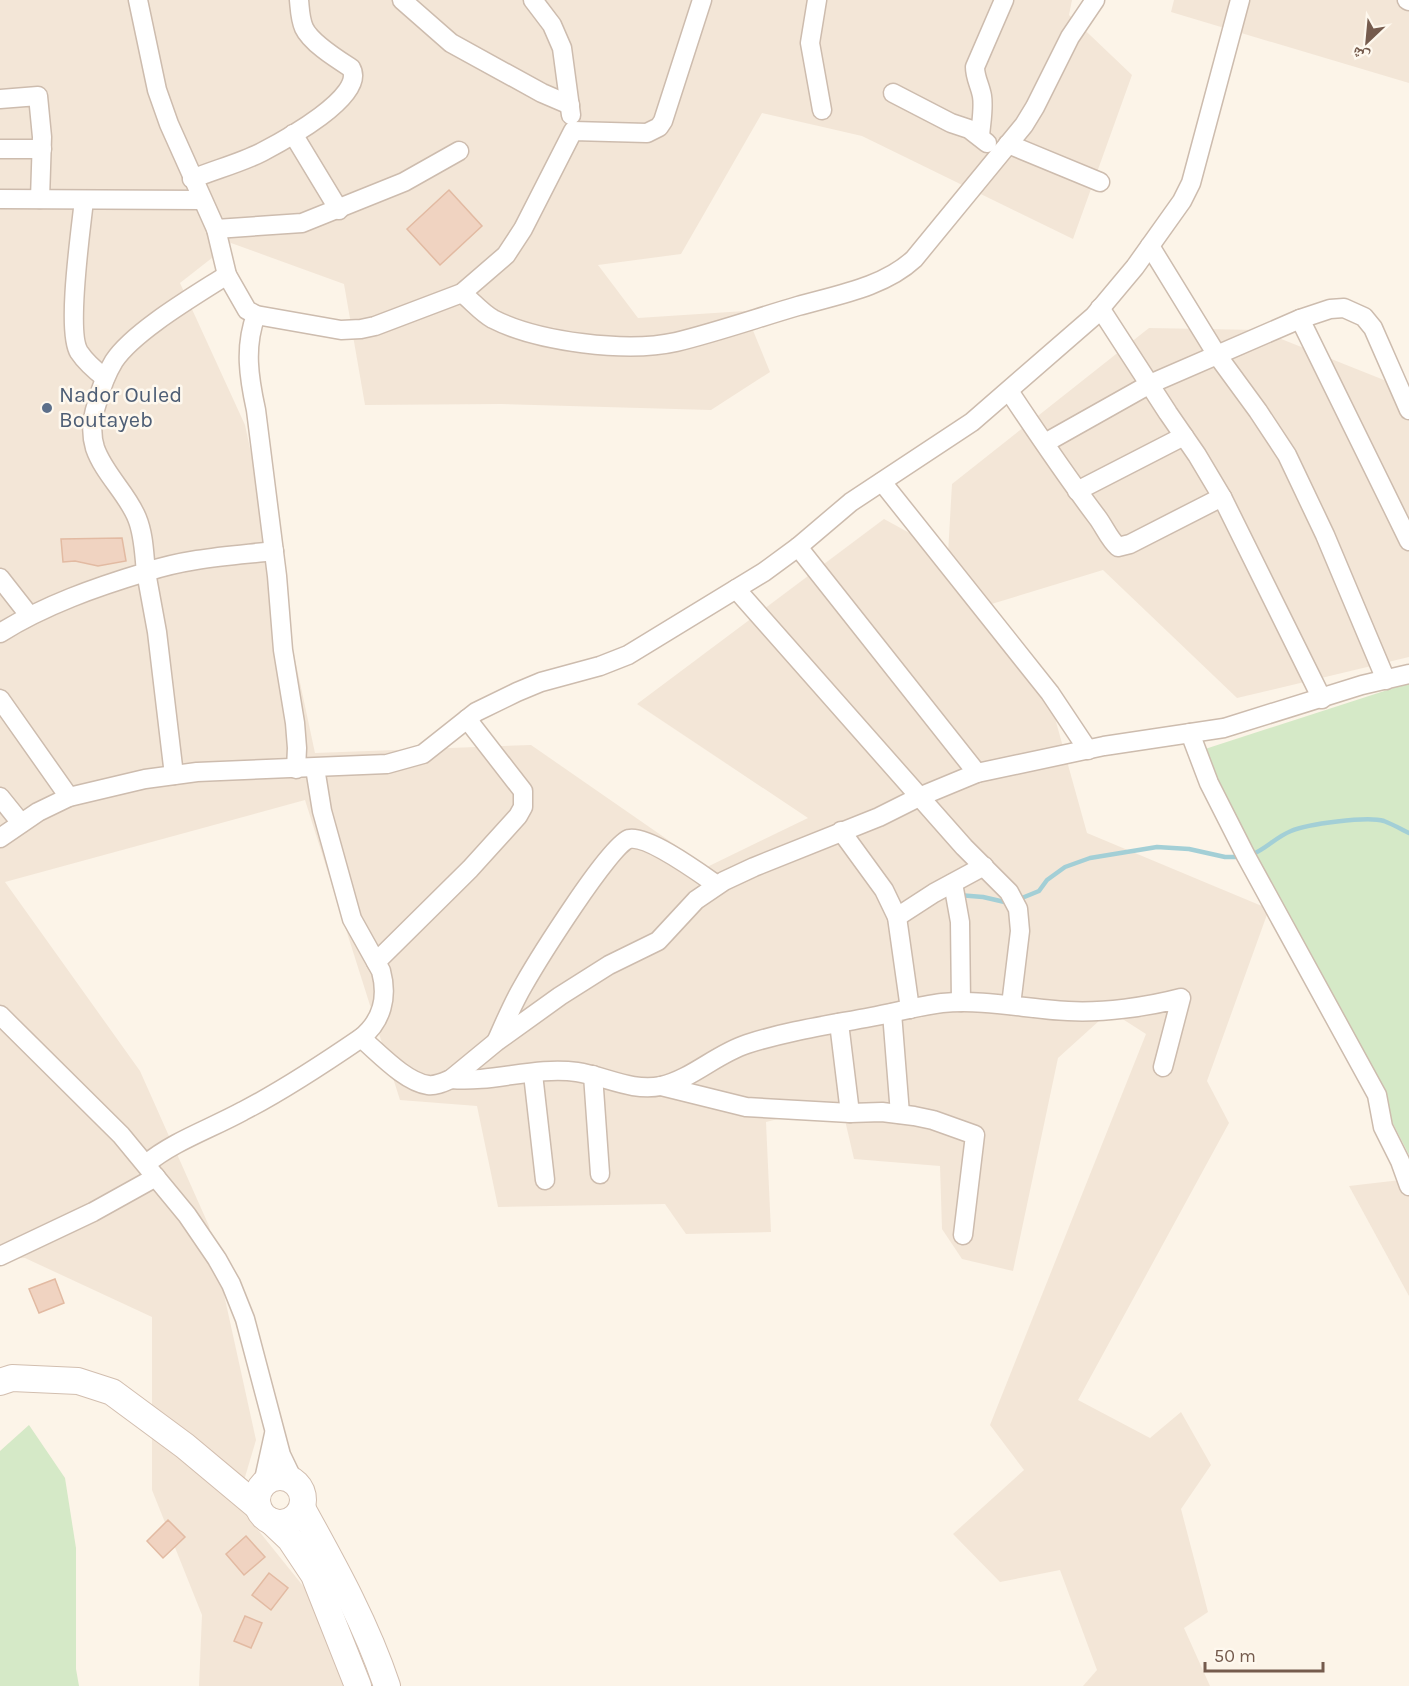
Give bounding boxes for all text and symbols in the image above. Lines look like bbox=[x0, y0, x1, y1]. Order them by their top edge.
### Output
north arrow bbox=[1337, 12, 1397, 72]
text: ش bbox=[1349, 43, 1372, 67]
place label: Nador Ouled Boutayeb bbox=[59, 382, 182, 433]
marker: Nador Ouled Boutayeb bbox=[40, 401, 54, 415]
scale bar bbox=[1205, 1635, 1324, 1673]
text: 50 m bbox=[1214, 1645, 1256, 1667]

